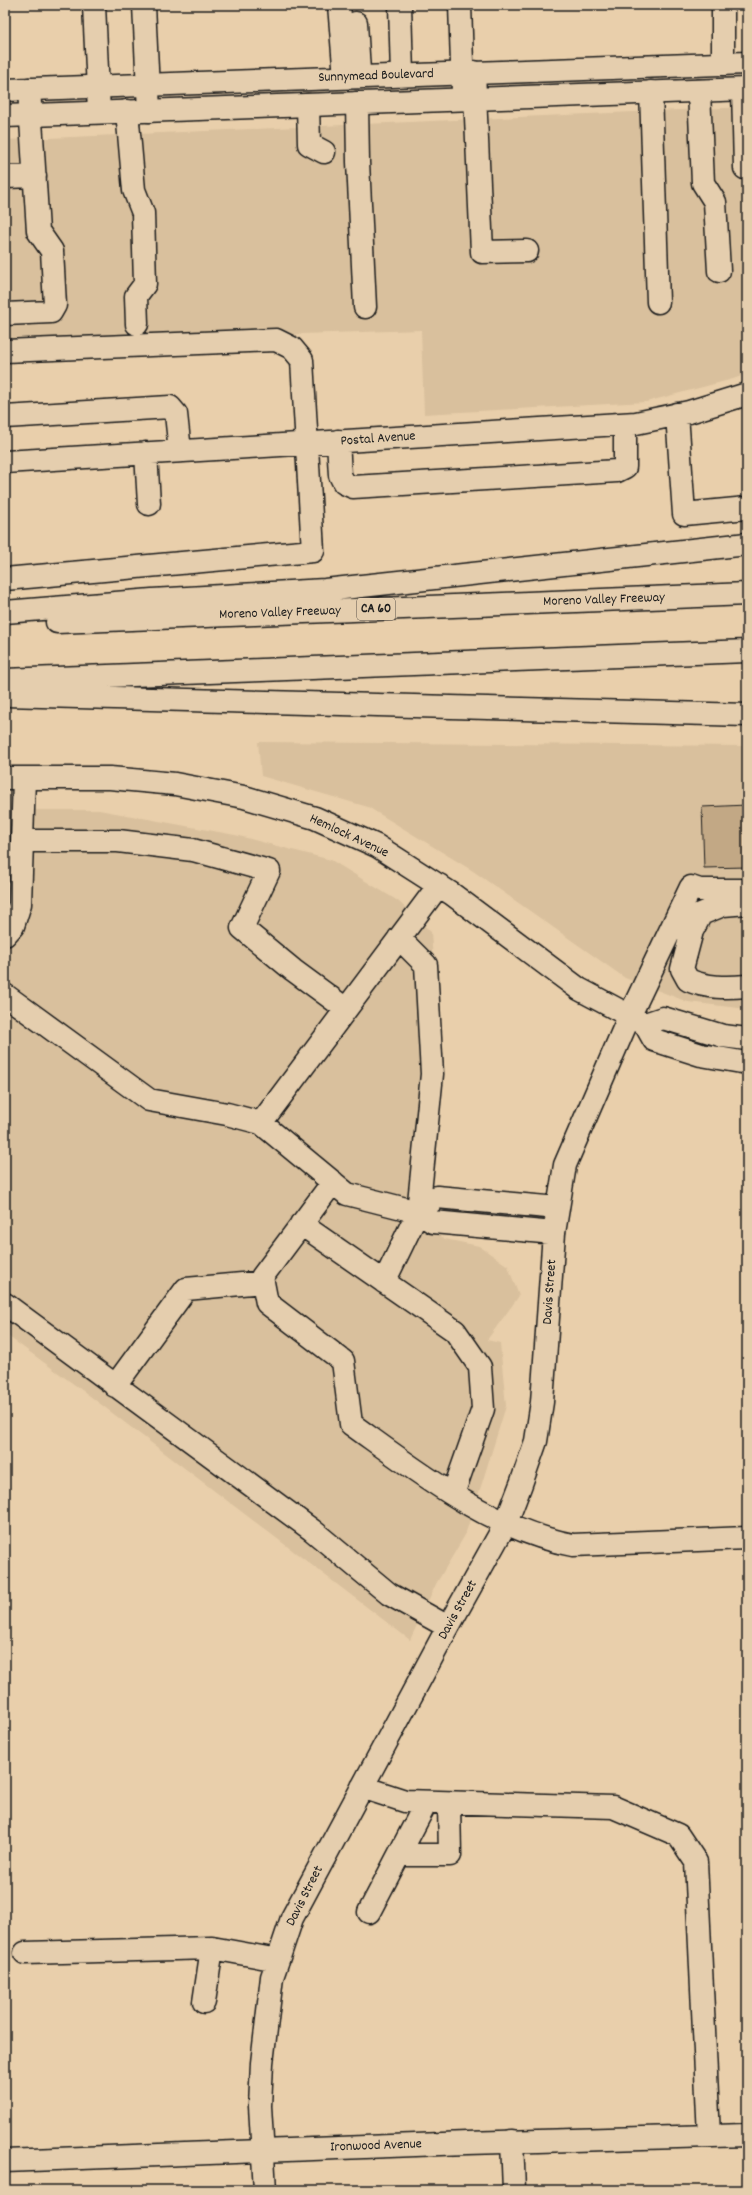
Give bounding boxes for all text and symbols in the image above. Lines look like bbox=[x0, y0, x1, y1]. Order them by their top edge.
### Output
street label: Sunnymead Boulevard bbox=[318, 64, 434, 88]
street label: Postal Avenue bbox=[340, 426, 416, 452]
street label: Moreno Valley Freeway bbox=[543, 588, 665, 612]
road number: CA 60 bbox=[357, 598, 395, 620]
street label: Moreno Valley Freeway bbox=[219, 601, 341, 625]
street label: Hemlock Avenue bbox=[306, 809, 392, 863]
street label: Davis Street bbox=[538, 1259, 562, 1325]
street label: Davis Street bbox=[433, 1577, 483, 1643]
street label: Davis Street bbox=[281, 1862, 329, 1930]
street label: Ironwood Avenue bbox=[330, 2134, 422, 2158]

